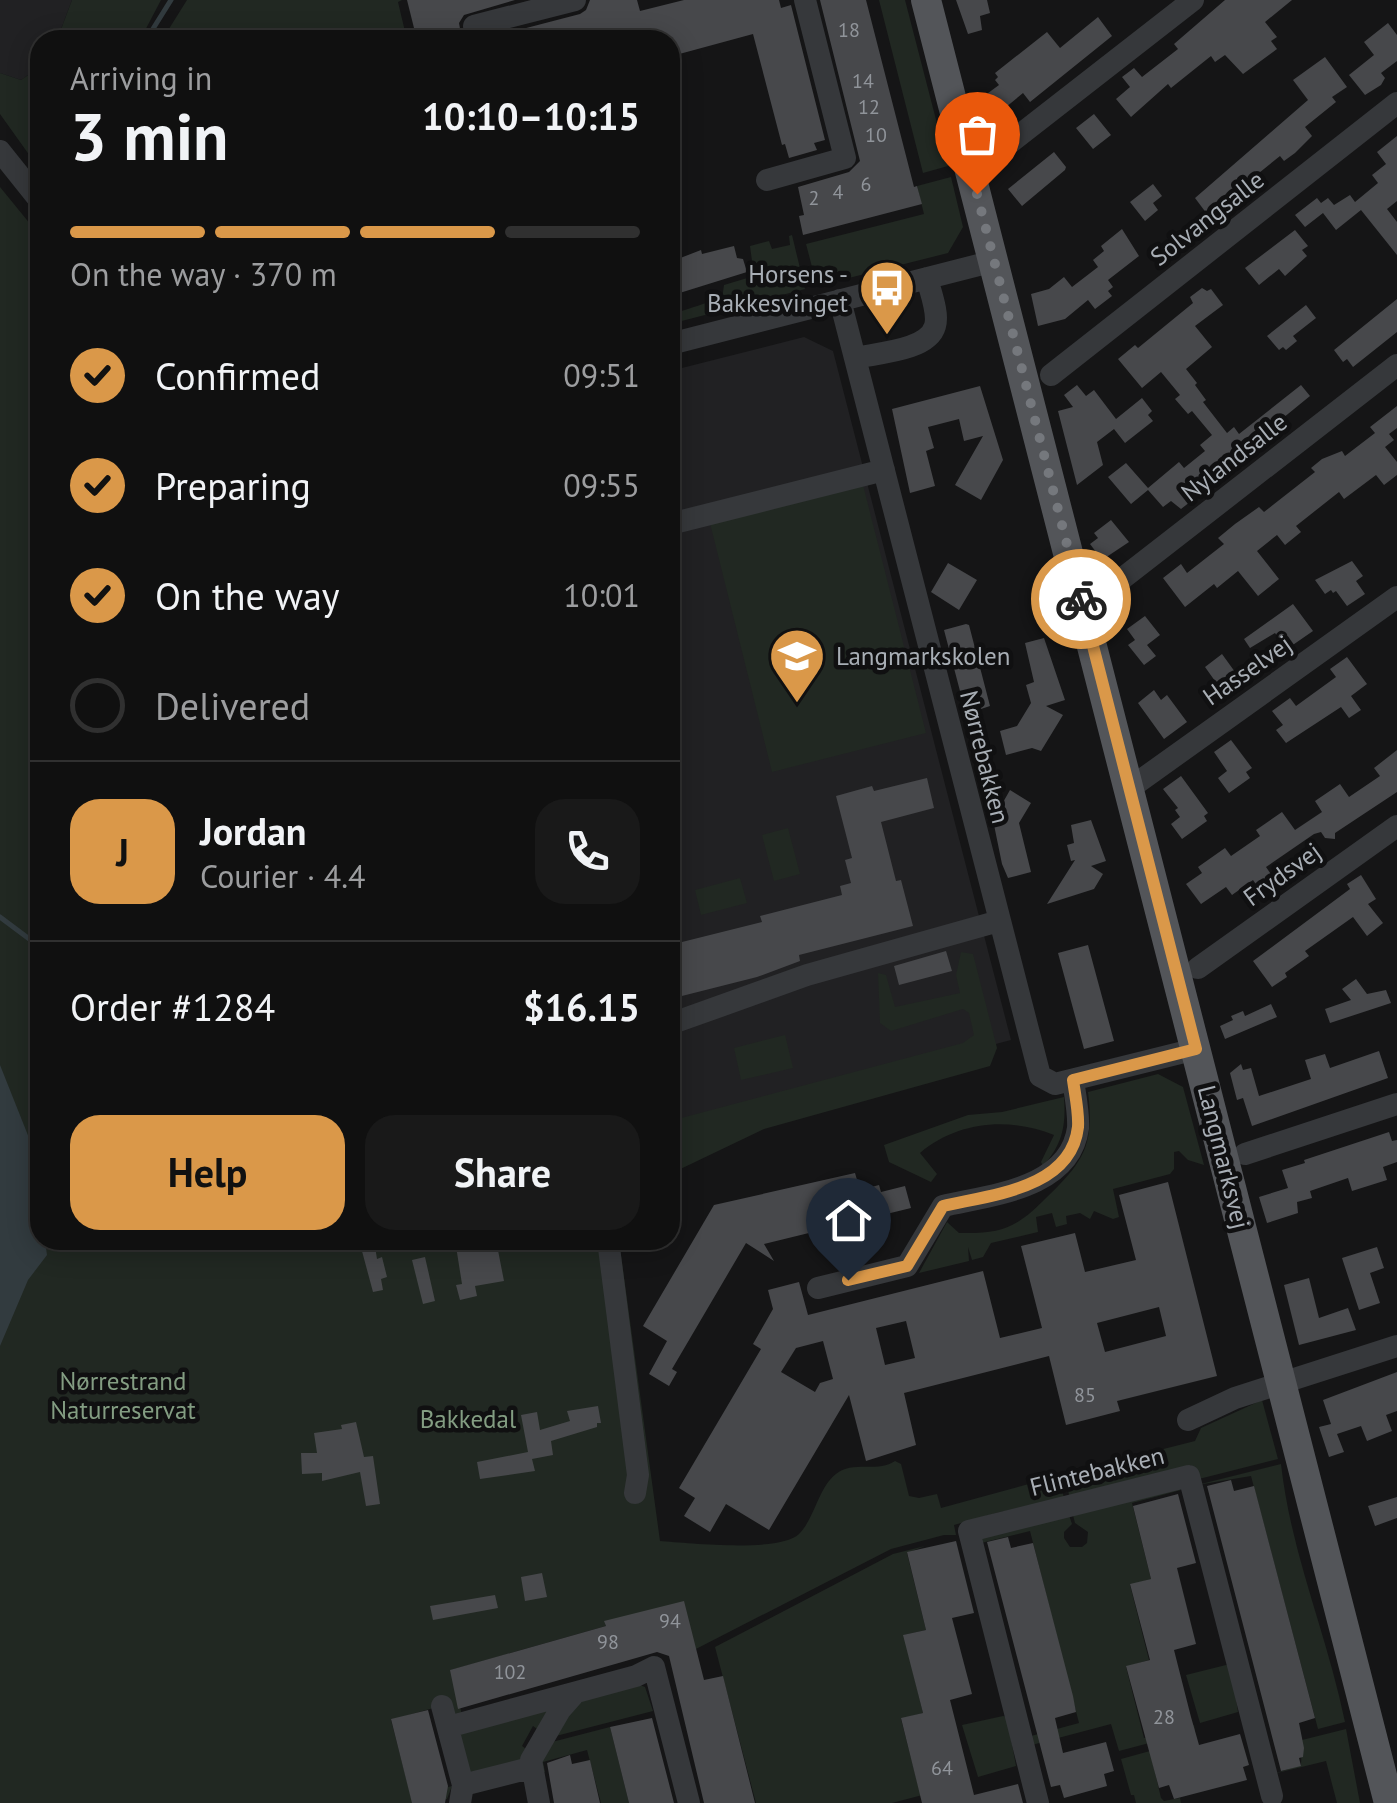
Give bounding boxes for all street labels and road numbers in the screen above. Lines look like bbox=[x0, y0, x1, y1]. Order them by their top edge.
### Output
street label: Solvangsalle bbox=[1144, 164, 1270, 272]
street label: Nylandsalle bbox=[1175, 406, 1293, 508]
street label: Hasselvej bbox=[1196, 628, 1298, 712]
street label: Nørrebakken bbox=[953, 687, 1017, 827]
street label: Frydsvej bbox=[1237, 835, 1327, 913]
street label: Langmarksvej bbox=[1191, 1082, 1257, 1232]
street label: Flintebakken bbox=[1026, 1439, 1168, 1503]

